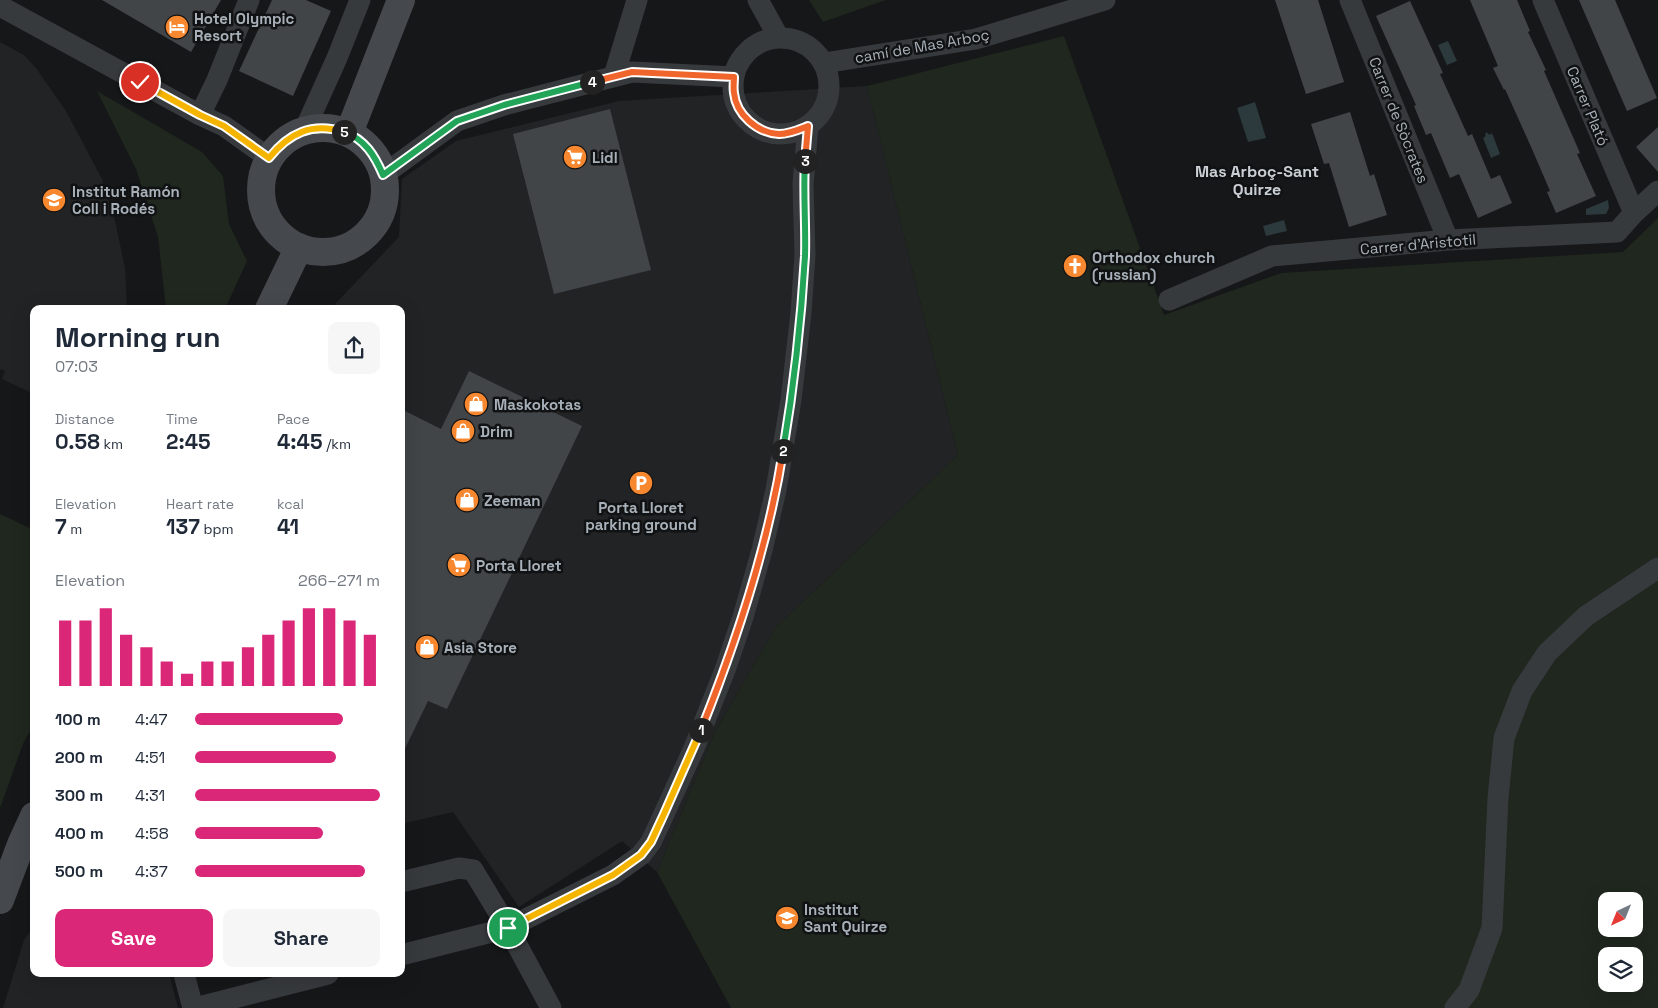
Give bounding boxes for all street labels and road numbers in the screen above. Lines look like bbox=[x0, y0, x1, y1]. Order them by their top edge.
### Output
street label: camí de Mas Arboç bbox=[853, 25, 991, 67]
street label: Carrer de Sòcrates bbox=[1365, 54, 1433, 186]
street label: Carrer Plató bbox=[1563, 63, 1613, 149]
street label: Carrer d'Aristotil bbox=[1359, 229, 1477, 259]

